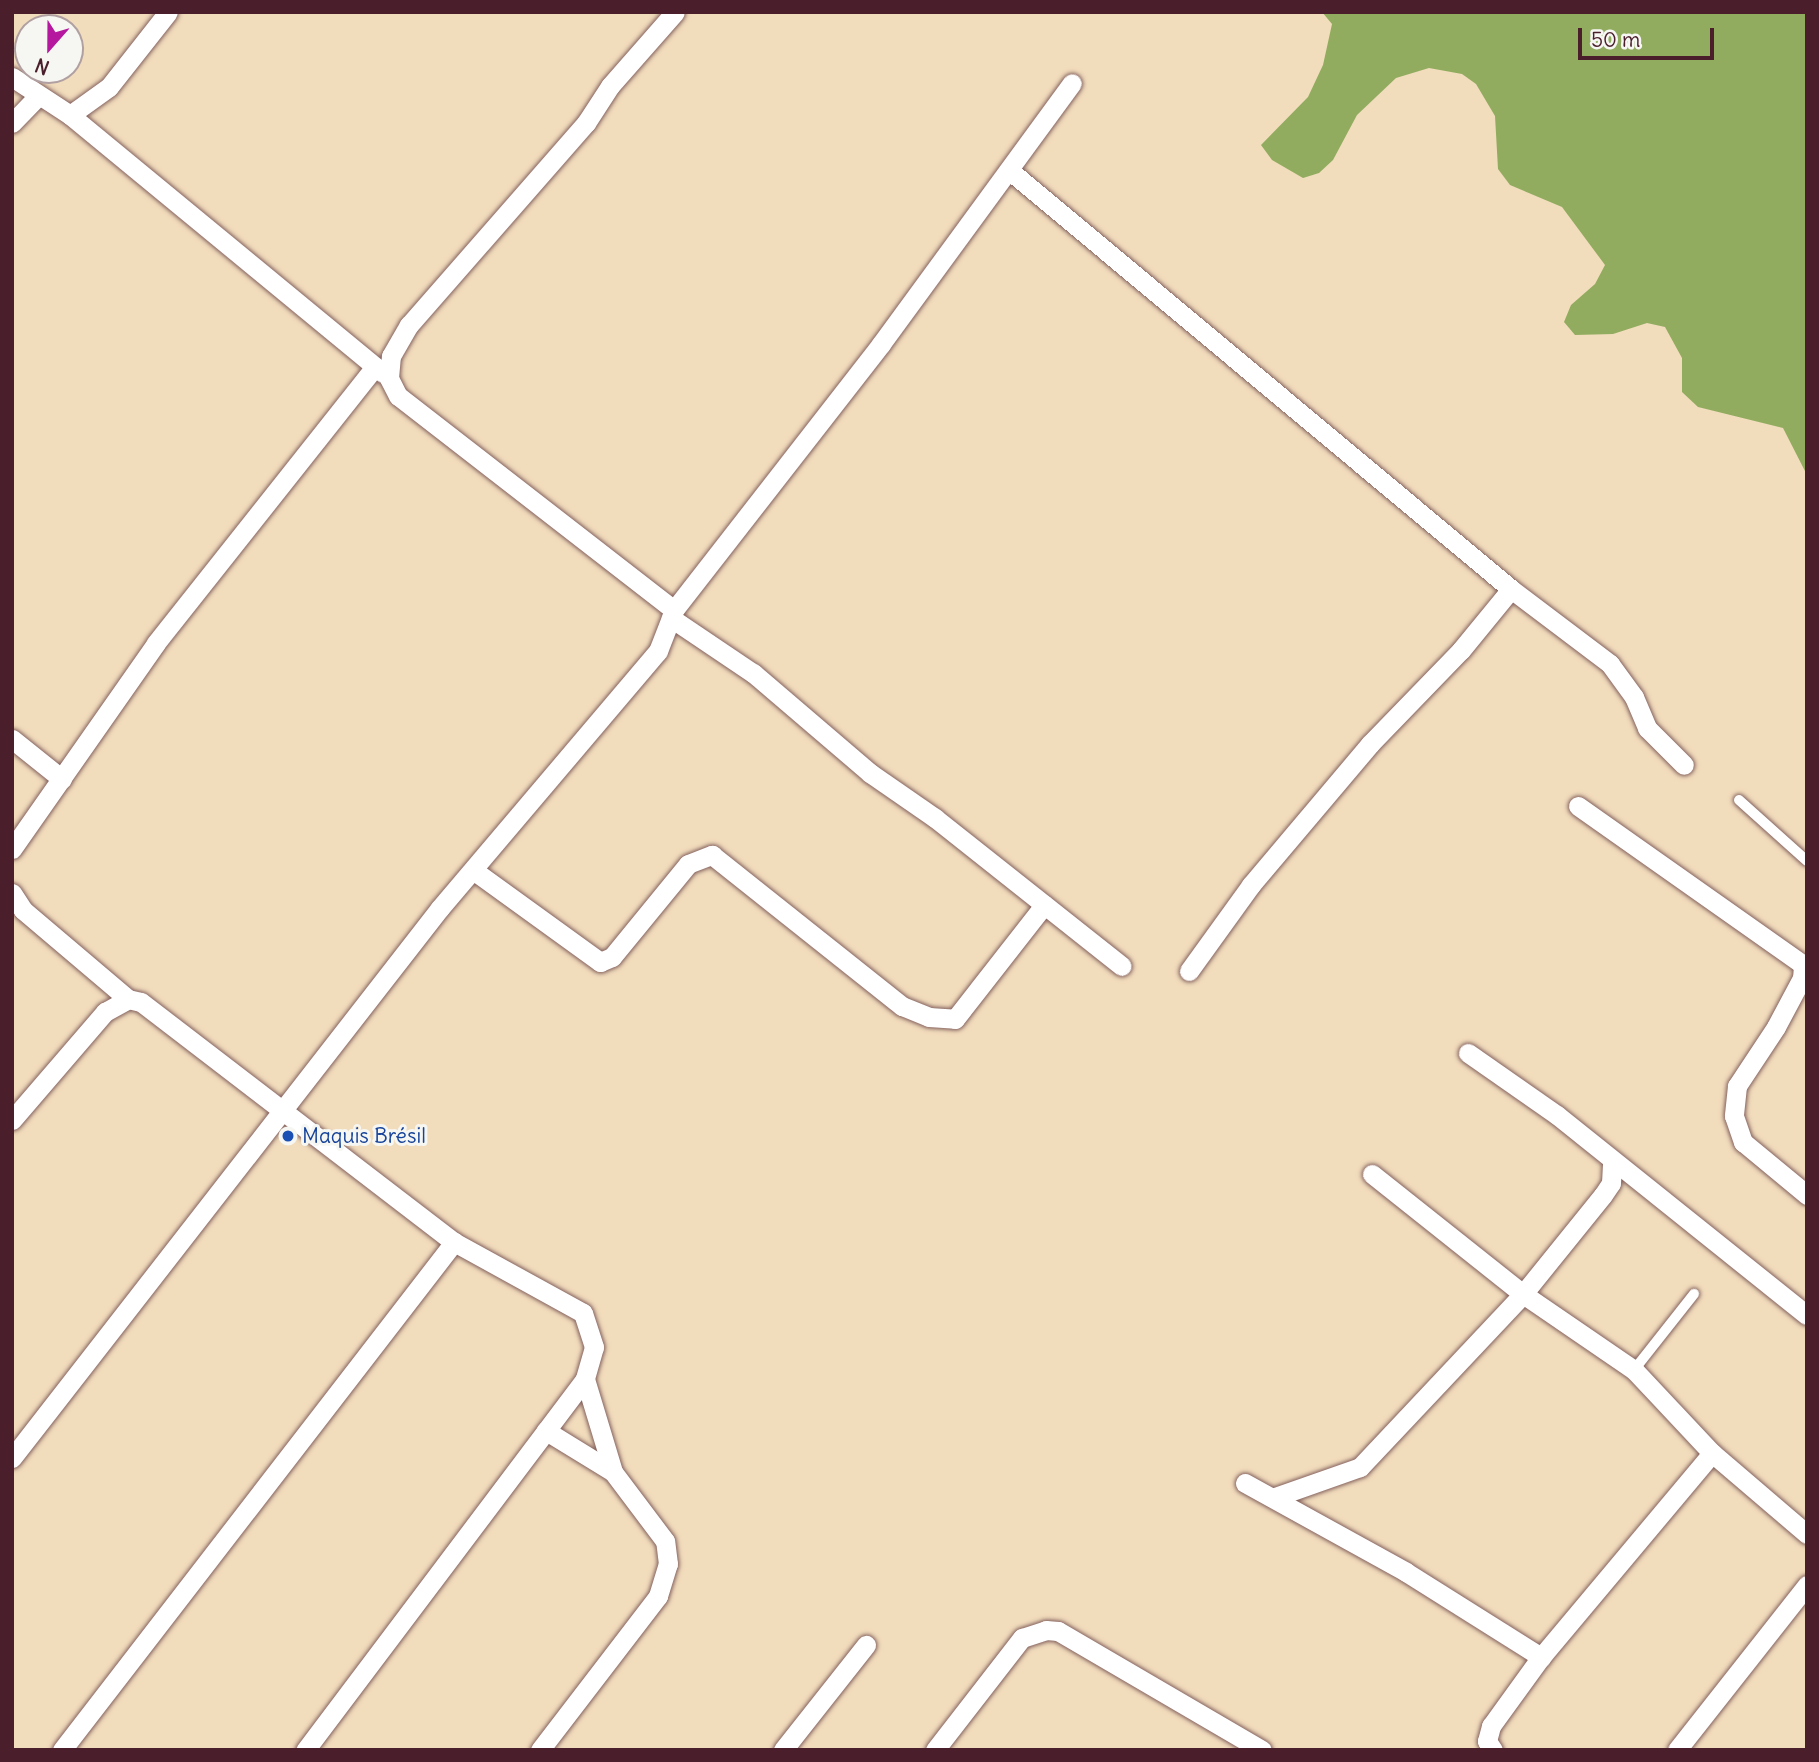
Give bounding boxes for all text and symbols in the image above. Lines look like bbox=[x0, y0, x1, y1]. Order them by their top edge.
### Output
north arrow bbox=[14, 14, 84, 84]
scale bar bbox=[1581, 14, 1717, 58]
text: 50 m bbox=[1591, 26, 1640, 53]
text: N bbox=[32, 53, 53, 80]
place label: Maquis Brésil bbox=[302, 1123, 426, 1149]
marker: Maquis Brésil bbox=[280, 1128, 296, 1144]

